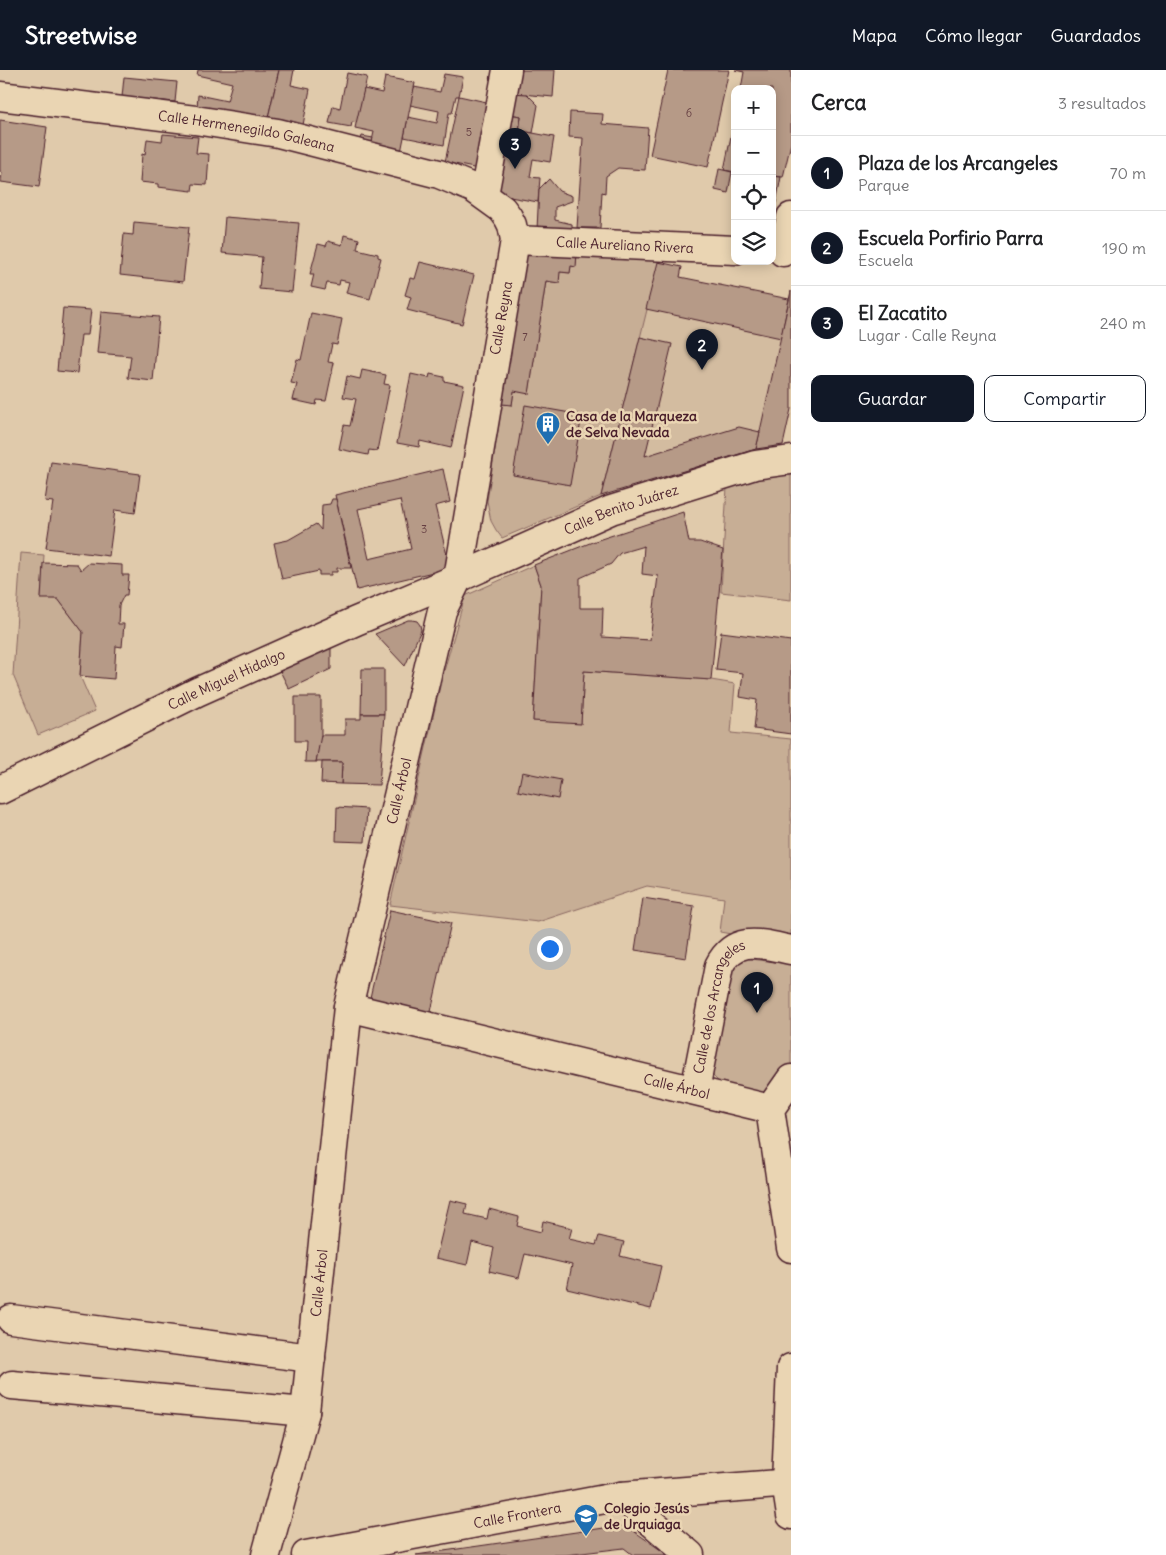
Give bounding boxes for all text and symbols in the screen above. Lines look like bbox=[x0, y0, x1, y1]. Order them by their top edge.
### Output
text: Streetwise bbox=[25, 20, 137, 50]
text: Mapa bbox=[852, 24, 897, 47]
text: Cómo llegar bbox=[925, 24, 1022, 47]
text: Guardados bbox=[1050, 24, 1141, 47]
map controls bbox=[731, 85, 776, 265]
button: + bbox=[731, 85, 776, 130]
text: Cerca bbox=[811, 89, 866, 116]
text: 3 resultados bbox=[1058, 93, 1146, 113]
house number: 6 bbox=[686, 106, 692, 120]
street label: Calle Hermenegildo Galeana bbox=[157, 107, 337, 156]
house number: 5 bbox=[466, 125, 472, 139]
pin: 3 bbox=[499, 128, 531, 169]
button: − bbox=[731, 130, 776, 175]
text: Plaza de los Arcangeles bbox=[858, 151, 1058, 175]
text: 1 bbox=[824, 163, 830, 183]
text: 70 m bbox=[1110, 163, 1146, 183]
button: locate bbox=[731, 175, 776, 220]
text: Parque bbox=[858, 175, 909, 195]
button: layers bbox=[731, 220, 776, 265]
text: Escuela Porfirio Parra bbox=[858, 226, 1043, 250]
street label: Calle Aureliano Rivera bbox=[556, 233, 694, 257]
text: 2 bbox=[823, 238, 831, 258]
text: 190 m bbox=[1102, 238, 1146, 258]
text: Escuela bbox=[858, 250, 913, 270]
street label: Calle Reyna bbox=[486, 280, 516, 356]
text: El Zacatito bbox=[858, 301, 947, 325]
text: 3 bbox=[822, 313, 832, 333]
text: 240 m bbox=[1100, 313, 1146, 333]
text: Lugar · Calle Reyna bbox=[858, 325, 997, 345]
pin: 2 bbox=[686, 329, 718, 370]
house number: 7 bbox=[522, 330, 528, 344]
button: Guardar bbox=[811, 375, 974, 422]
button: Compartir bbox=[984, 375, 1146, 422]
place label: Casa de la Marqueza de Selva Nevada bbox=[566, 407, 697, 441]
building icon: Casa de la Marqueza de Selva Nevada bbox=[535, 411, 561, 445]
street label: Calle Benito Juárez bbox=[561, 480, 681, 539]
house number: 3 bbox=[421, 522, 427, 536]
street label: Calle Miguel Hidalgo bbox=[165, 645, 288, 714]
street label: Calle Árbol bbox=[383, 756, 415, 826]
your location bbox=[537, 936, 563, 962]
street label: Calle de los Arcangeles bbox=[689, 936, 747, 1075]
pin: 1 bbox=[741, 972, 773, 1013]
street label: Calle Árbol bbox=[641, 1070, 712, 1103]
street label: Calle Árbol bbox=[307, 1248, 331, 1318]
street label: Calle Frontera bbox=[472, 1498, 563, 1532]
place label: Colegio Jesús de Urquiaga bbox=[604, 1499, 690, 1533]
school or university icon: Colegio Jesús de Urquiaga bbox=[573, 1503, 599, 1537]

